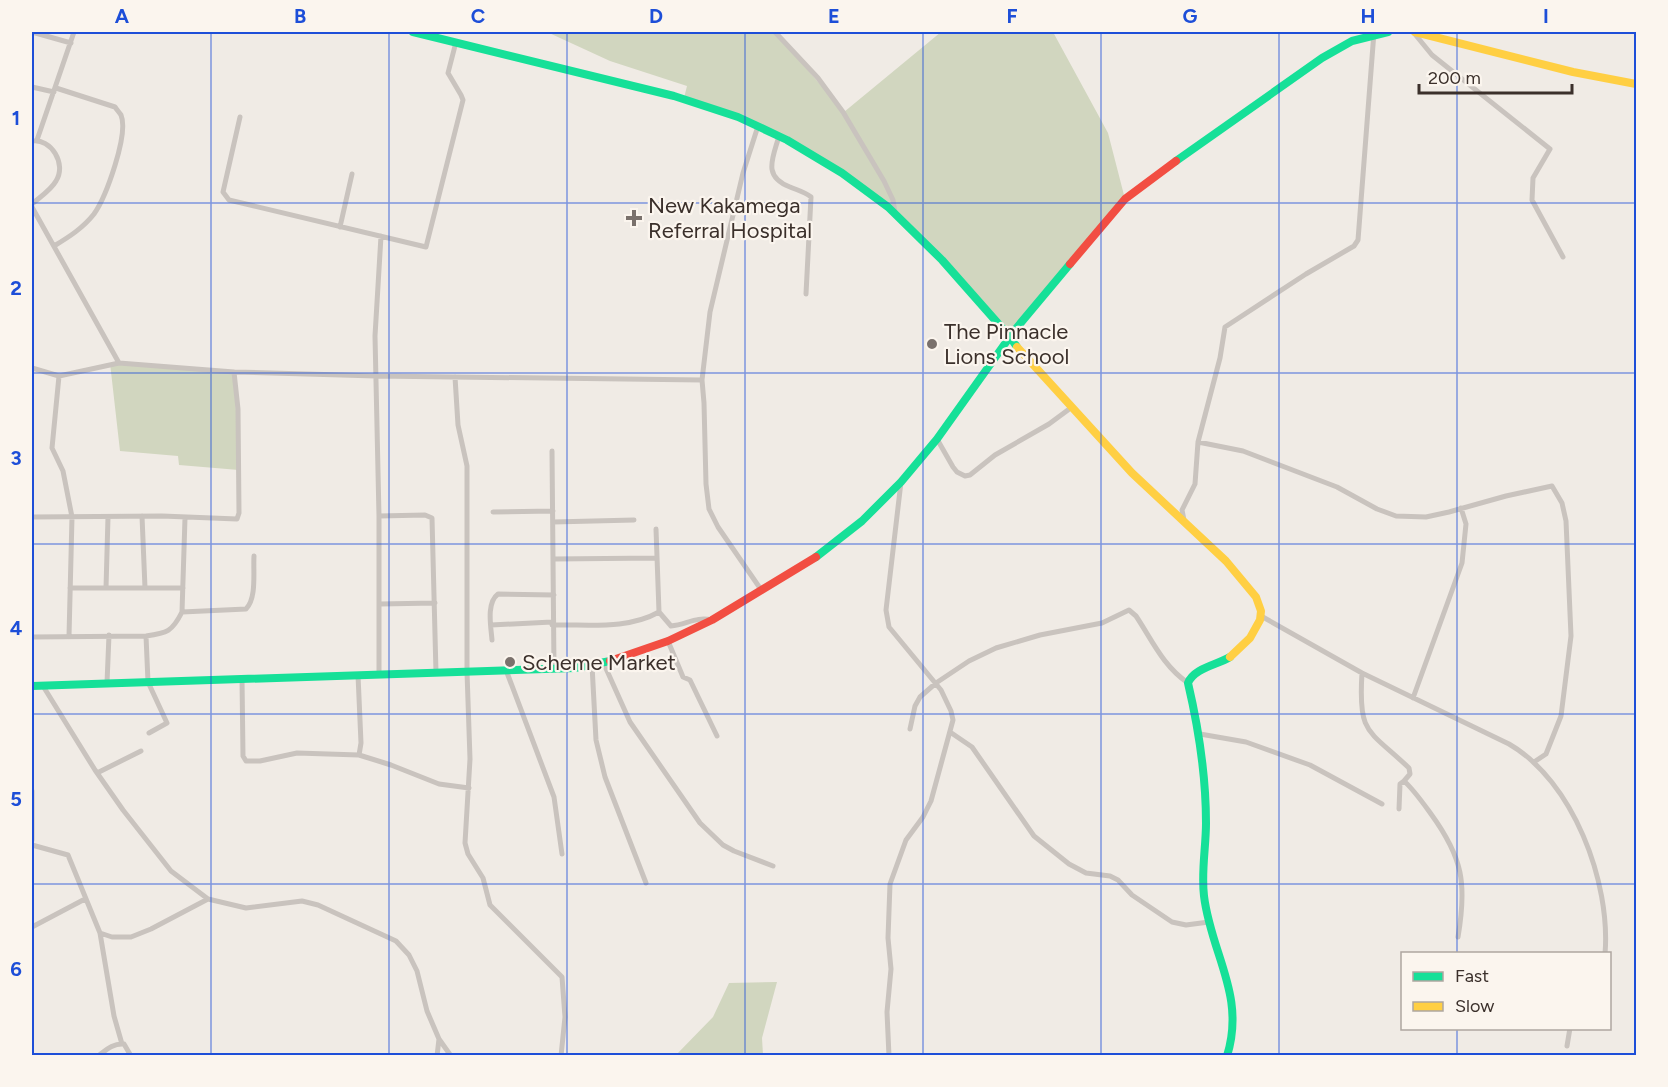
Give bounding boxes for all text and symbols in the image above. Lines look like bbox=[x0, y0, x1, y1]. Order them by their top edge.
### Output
text: A bbox=[115, 4, 130, 28]
text: B bbox=[294, 4, 306, 28]
text: C bbox=[471, 4, 485, 28]
text: D bbox=[649, 4, 663, 28]
text: E bbox=[828, 4, 840, 28]
text: F bbox=[1006, 4, 1018, 28]
text: G bbox=[1183, 4, 1198, 28]
text: H bbox=[1361, 4, 1376, 28]
text: I bbox=[1543, 4, 1549, 28]
scale bar bbox=[1419, 57, 1572, 95]
text: 200 m bbox=[1428, 67, 1481, 89]
text: 1 bbox=[12, 106, 20, 130]
place label: New Kakamega Referral Hospital bbox=[648, 192, 812, 244]
marker: New Kakamega Referral Hospital bbox=[625, 209, 643, 227]
text: 2 bbox=[10, 276, 22, 300]
place label: The Pinnacle Lions School bbox=[944, 318, 1069, 370]
marker: The Pinnacle Lions School bbox=[925, 337, 939, 351]
text: 3 bbox=[10, 446, 22, 470]
text: 4 bbox=[10, 616, 23, 640]
place label: Scheme Market bbox=[522, 649, 676, 676]
marker: Scheme Market bbox=[503, 655, 517, 669]
text: 5 bbox=[10, 787, 22, 811]
legend bbox=[1401, 952, 1611, 1030]
text: 6 bbox=[10, 957, 22, 981]
text: Fast bbox=[1455, 965, 1489, 987]
text: Slow bbox=[1455, 995, 1494, 1017]

